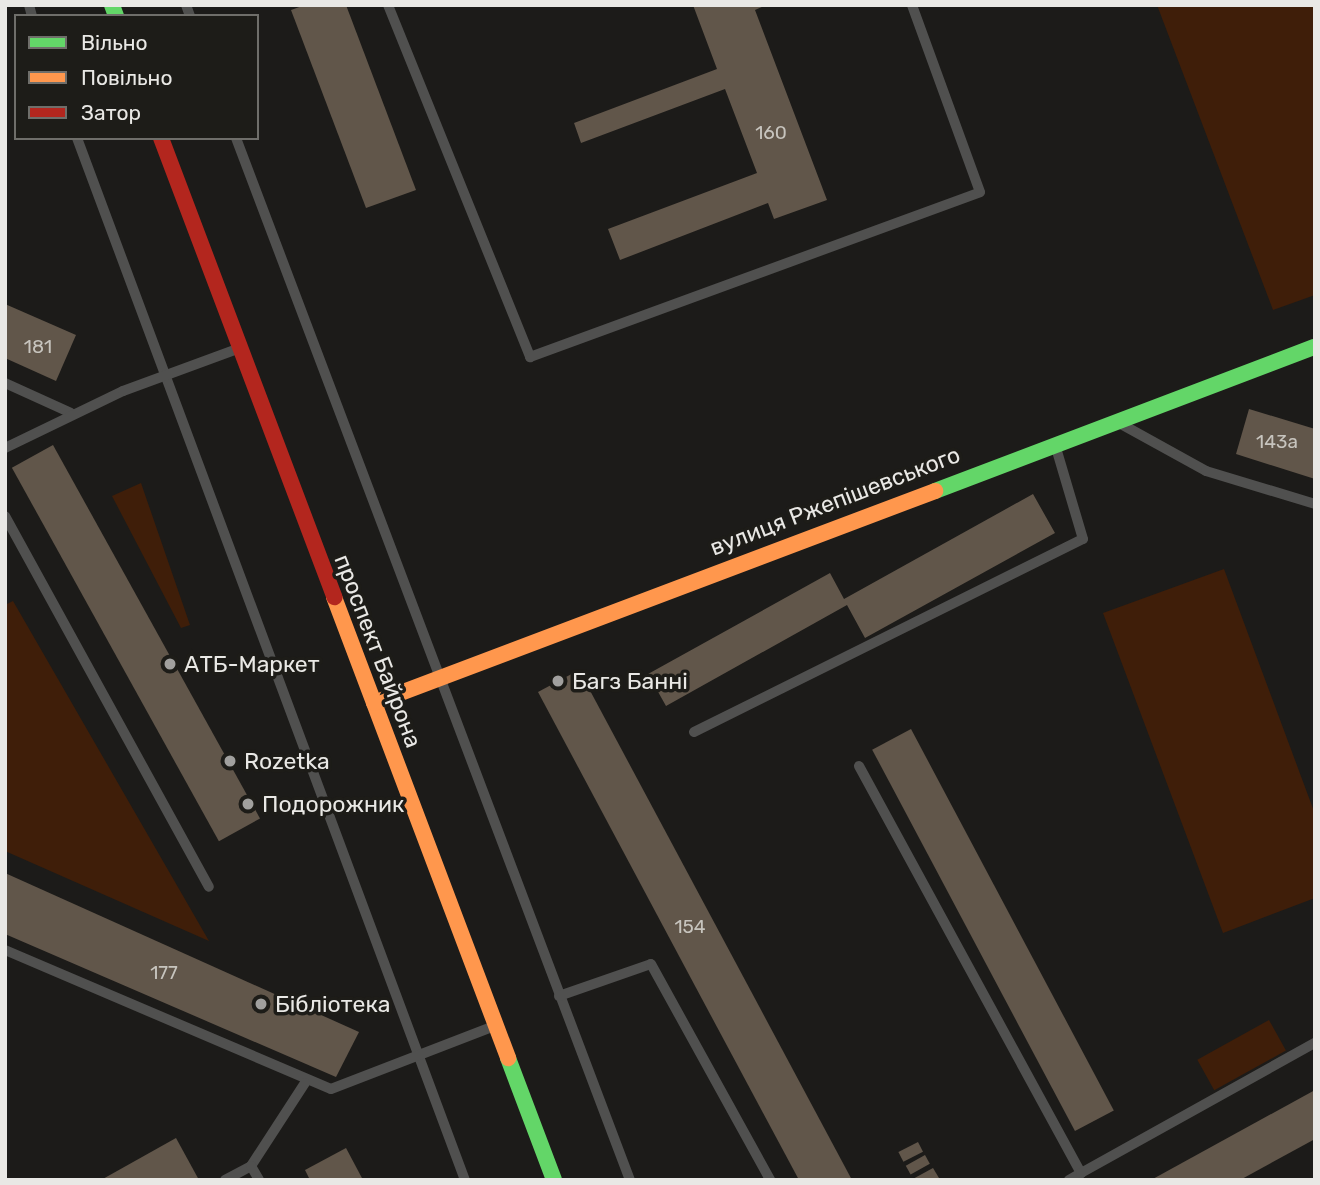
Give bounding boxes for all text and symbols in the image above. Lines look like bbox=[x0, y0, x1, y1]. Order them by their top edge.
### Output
legend bbox=[14, 14, 259, 140]
text: Вільно bbox=[81, 30, 148, 55]
text: Повільно bbox=[81, 65, 172, 90]
text: Затор bbox=[81, 100, 141, 125]
house number: 160 bbox=[755, 122, 787, 144]
house number: 181 bbox=[24, 336, 52, 358]
house number: 143а bbox=[1256, 431, 1298, 453]
street label: вулиця Ржепішевського bbox=[706, 441, 964, 561]
street label: проспект Байрона bbox=[328, 551, 428, 751]
place label: АТБ-Маркет bbox=[184, 650, 320, 678]
marker: АТБ-Маркет bbox=[162, 656, 178, 672]
place label: Багз Банні bbox=[572, 667, 688, 695]
marker: Багз Банні bbox=[550, 673, 566, 689]
place label: Rozetka bbox=[244, 747, 330, 775]
marker: Rozetka bbox=[222, 753, 238, 769]
place label: Подорожник bbox=[262, 790, 404, 818]
marker: Подорожник bbox=[240, 796, 256, 812]
house number: 154 bbox=[674, 916, 706, 938]
house number: 177 bbox=[150, 962, 178, 984]
place label: Бібліотека bbox=[275, 990, 390, 1018]
marker: Бібліотека bbox=[253, 996, 269, 1012]

